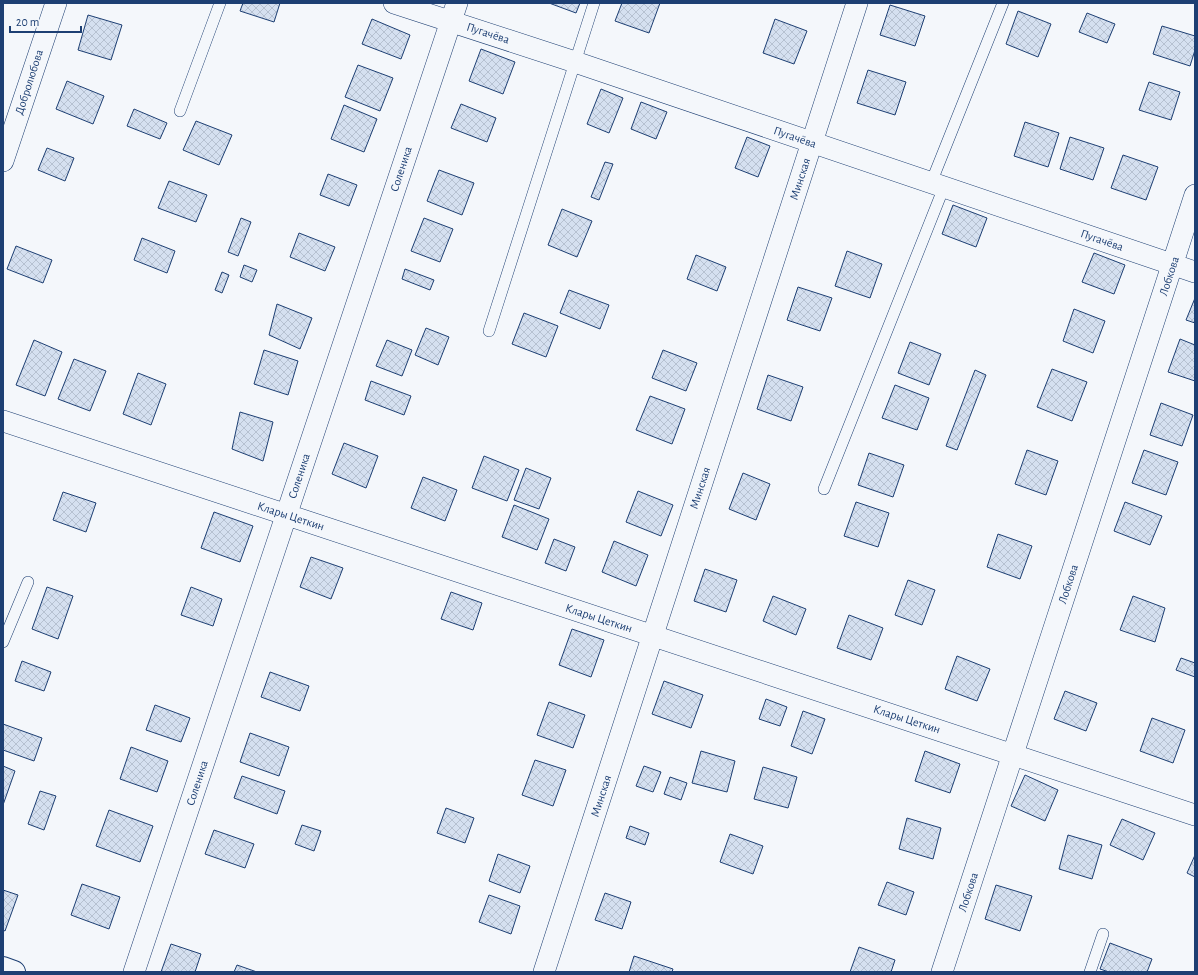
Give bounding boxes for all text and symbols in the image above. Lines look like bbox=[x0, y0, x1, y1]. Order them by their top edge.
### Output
scale bar bbox=[10, 8, 81, 34]
text: 20 m bbox=[16, 16, 39, 28]
street label: Пугачёва bbox=[465, 20, 511, 47]
street label: Добролюбова bbox=[13, 47, 45, 116]
street label: Пугачёва bbox=[772, 124, 818, 151]
street label: Соленика bbox=[388, 145, 414, 193]
street label: Минская bbox=[788, 157, 812, 201]
street label: Пугачёва bbox=[1079, 227, 1125, 254]
street label: Лобкова bbox=[1157, 254, 1181, 297]
street label: Соленика bbox=[286, 452, 312, 500]
street label: Минская bbox=[688, 466, 712, 510]
street label: Клары Цеткин bbox=[256, 500, 326, 532]
street label: Лобкова bbox=[1056, 562, 1080, 605]
street label: Клары Цеткин bbox=[564, 602, 634, 634]
street label: Клары Цеткин bbox=[872, 703, 942, 735]
street label: Соленика bbox=[184, 759, 210, 807]
street label: Минская bbox=[589, 774, 613, 818]
street label: Лобкова bbox=[956, 870, 980, 913]

